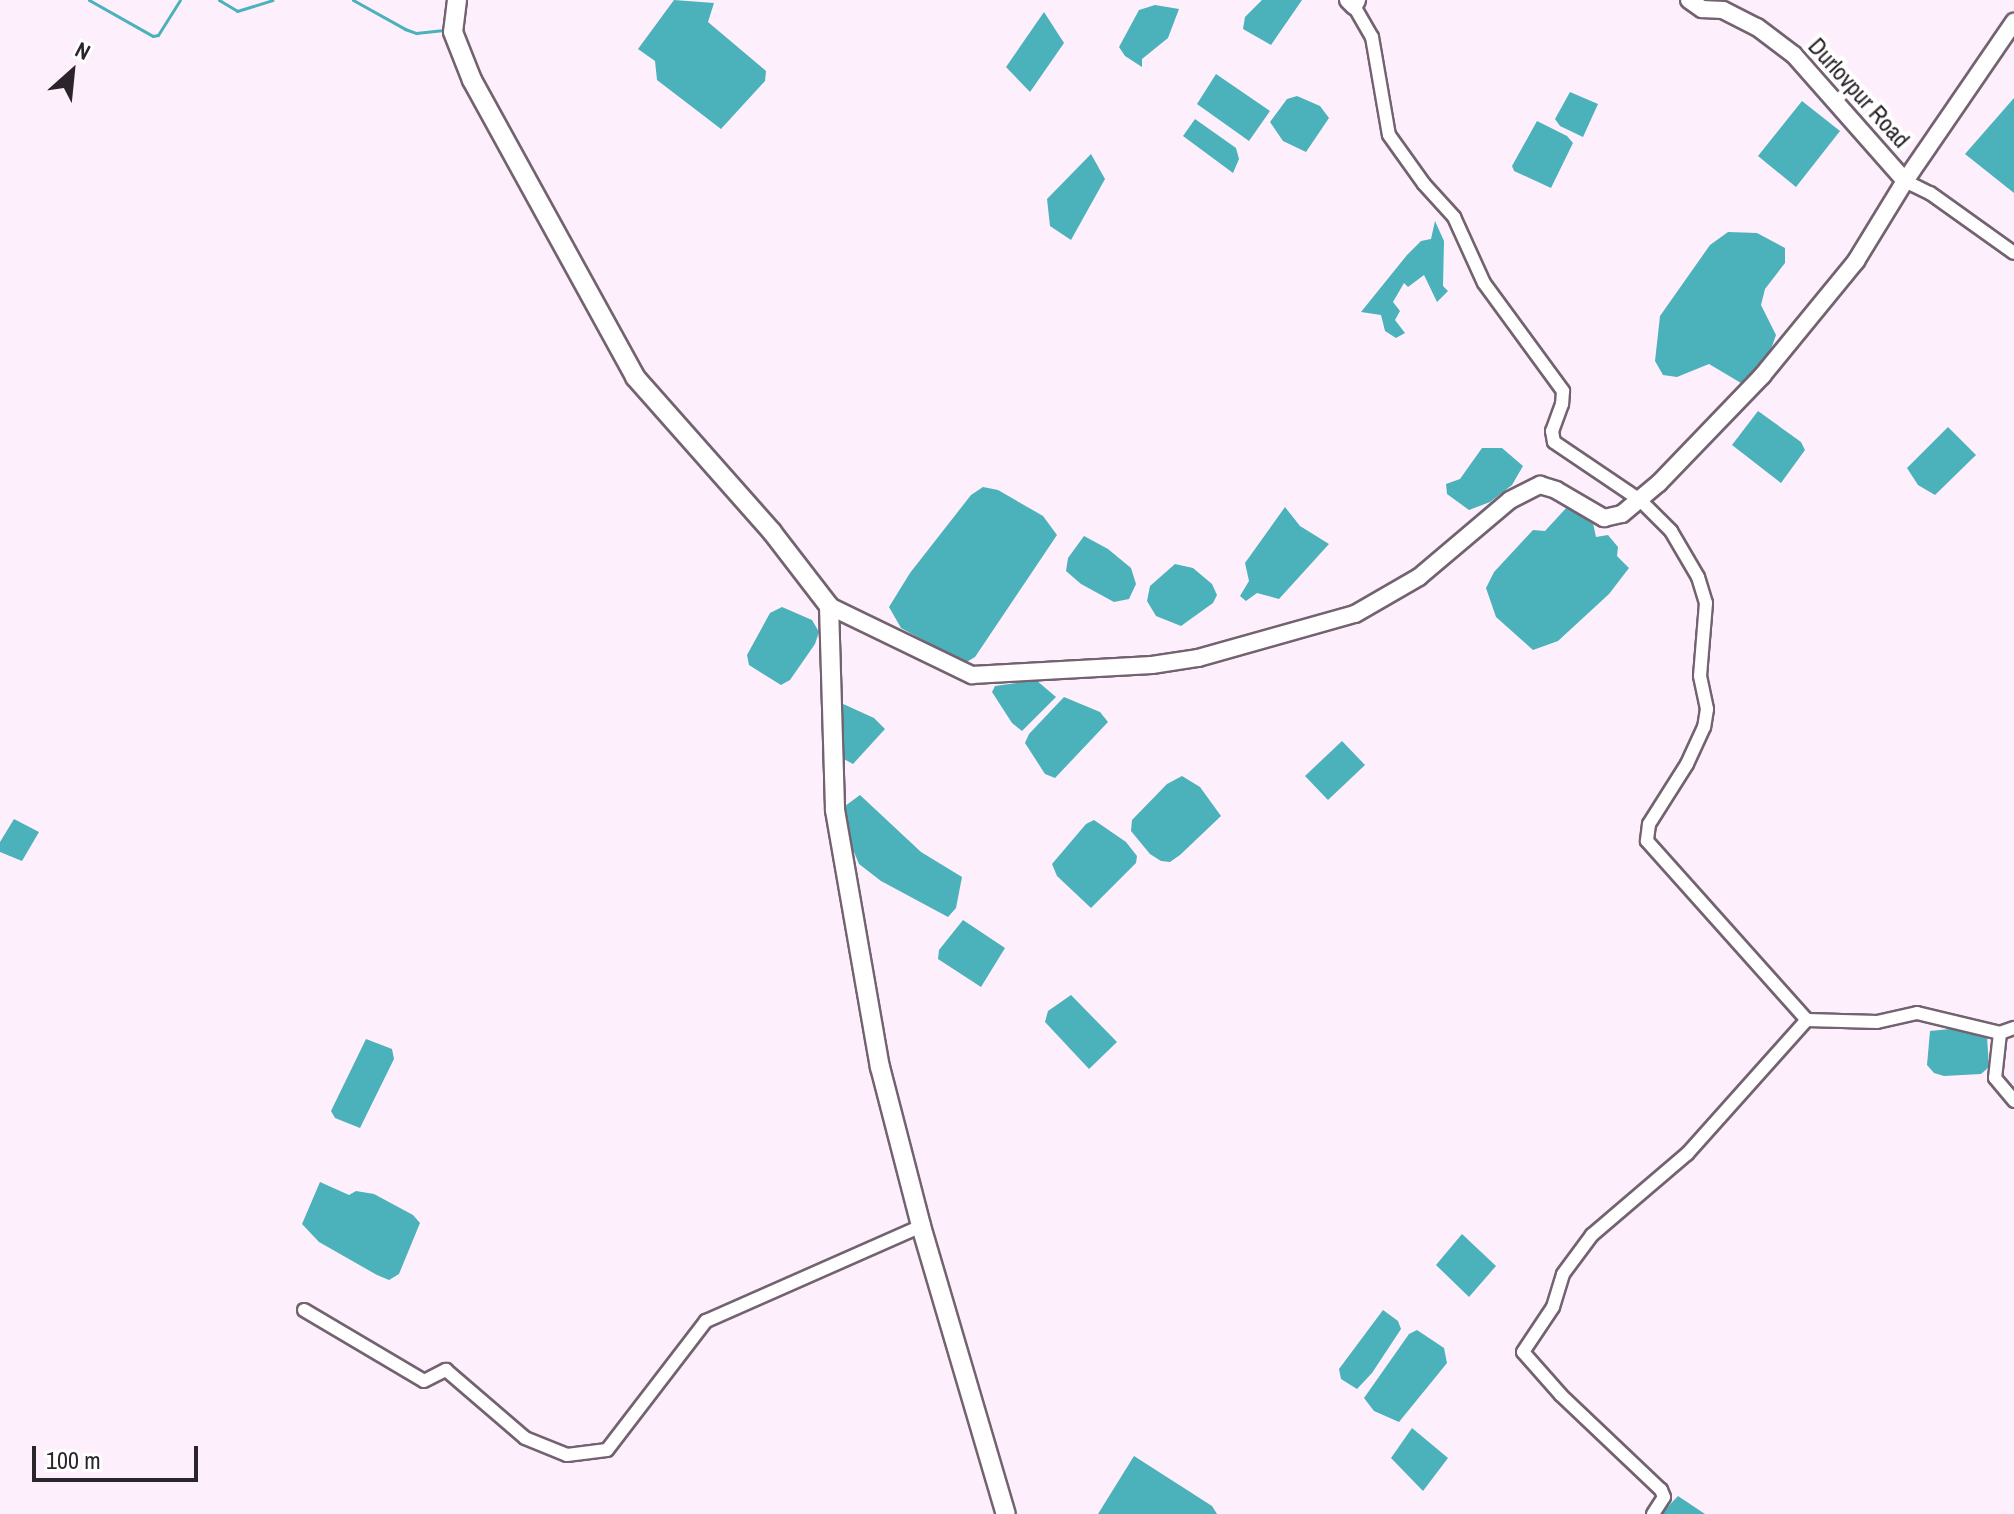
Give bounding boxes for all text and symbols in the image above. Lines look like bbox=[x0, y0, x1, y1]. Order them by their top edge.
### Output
north arrow bbox=[32, 32, 112, 112]
street label: Durlovpur Road bbox=[1802, 32, 1916, 154]
text: N bbox=[70, 34, 96, 67]
scale bar bbox=[36, 1430, 202, 1480]
text: 100 m bbox=[46, 1444, 101, 1476]

